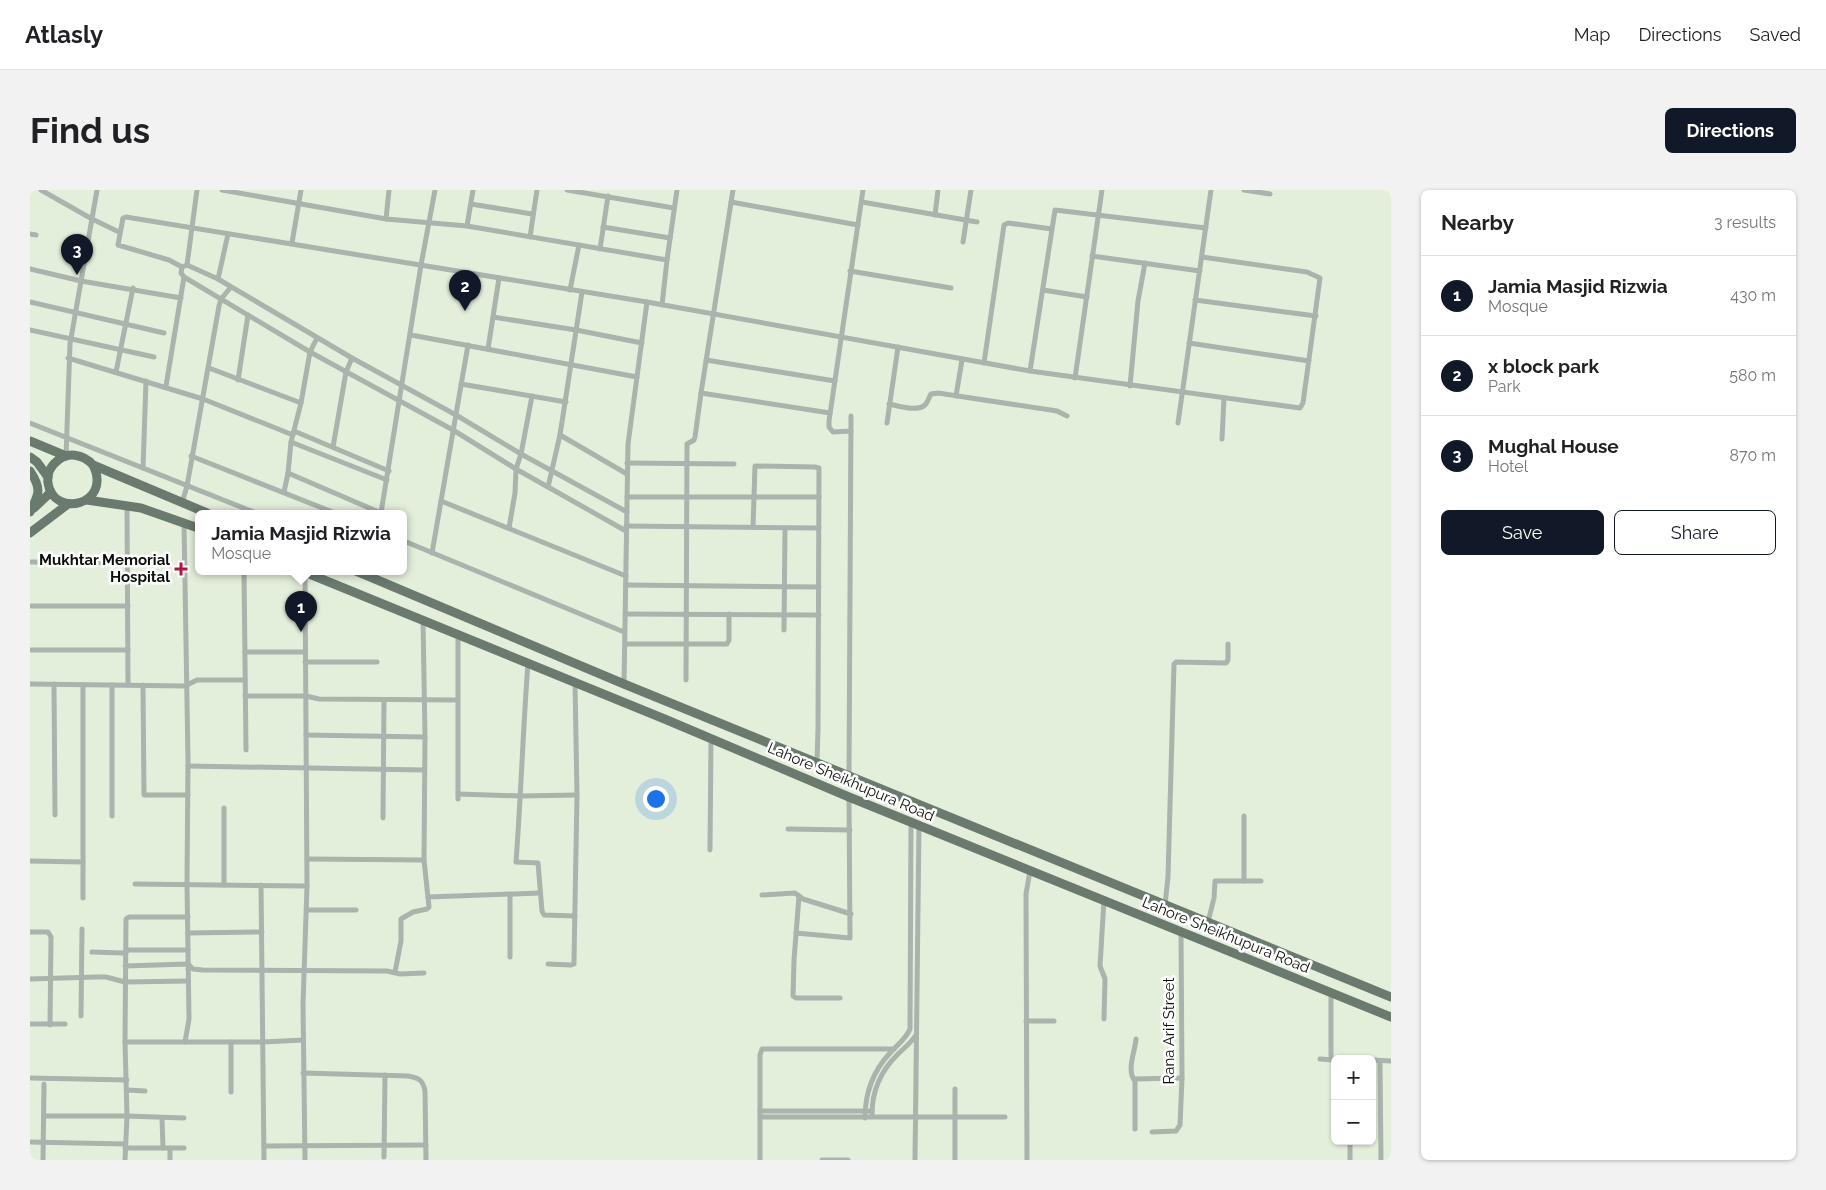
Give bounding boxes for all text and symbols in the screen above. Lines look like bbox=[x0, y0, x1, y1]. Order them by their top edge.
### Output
text: Atlasly bbox=[25, 20, 103, 49]
text: Map bbox=[1574, 24, 1610, 45]
text: Directions bbox=[1638, 24, 1722, 45]
text: Saved bbox=[1750, 24, 1801, 45]
button: Directions bbox=[1665, 108, 1796, 153]
text: Find us bbox=[30, 110, 150, 151]
text: Nearby bbox=[1441, 210, 1514, 235]
text: 3 results bbox=[1714, 213, 1776, 232]
pin: 3 bbox=[61, 234, 93, 275]
pin: 2 bbox=[449, 270, 481, 311]
text: Jamia Masjid Rizwia bbox=[1488, 275, 1668, 297]
text: 1 bbox=[1453, 286, 1461, 305]
text: 430 m bbox=[1730, 286, 1776, 305]
text: Mosque bbox=[1488, 297, 1548, 316]
text: x block park bbox=[1488, 355, 1599, 377]
text: 2 bbox=[1452, 366, 1462, 385]
text: 580 m bbox=[1729, 366, 1776, 385]
text: Park bbox=[1488, 377, 1521, 396]
text: Mughal House bbox=[1488, 435, 1619, 457]
text: 3 bbox=[1453, 446, 1461, 465]
text: 870 m bbox=[1729, 446, 1776, 465]
text: Hotel bbox=[1488, 457, 1528, 476]
popup bbox=[195, 510, 407, 575]
button: Save bbox=[1441, 510, 1604, 555]
button: Share bbox=[1614, 510, 1776, 555]
text: Jamia Masjid Rizwia bbox=[211, 522, 391, 544]
text: Mosque bbox=[211, 544, 271, 563]
place label: Mukhtar Memorial Hospital bbox=[39, 551, 170, 586]
marker: Mukhtar Memorial Hospital bbox=[174, 562, 188, 576]
pin: 1 bbox=[285, 591, 317, 632]
street label: Lahore Sheikhupura Road bbox=[765, 739, 937, 825]
your location bbox=[643, 786, 669, 812]
street label: Lahore Sheikhupura Road bbox=[1140, 893, 1312, 977]
street label: Rana Arif Street bbox=[1160, 978, 1178, 1084]
map controls bbox=[1331, 1055, 1376, 1145]
button: + bbox=[1331, 1055, 1376, 1100]
button: − bbox=[1331, 1100, 1376, 1145]

